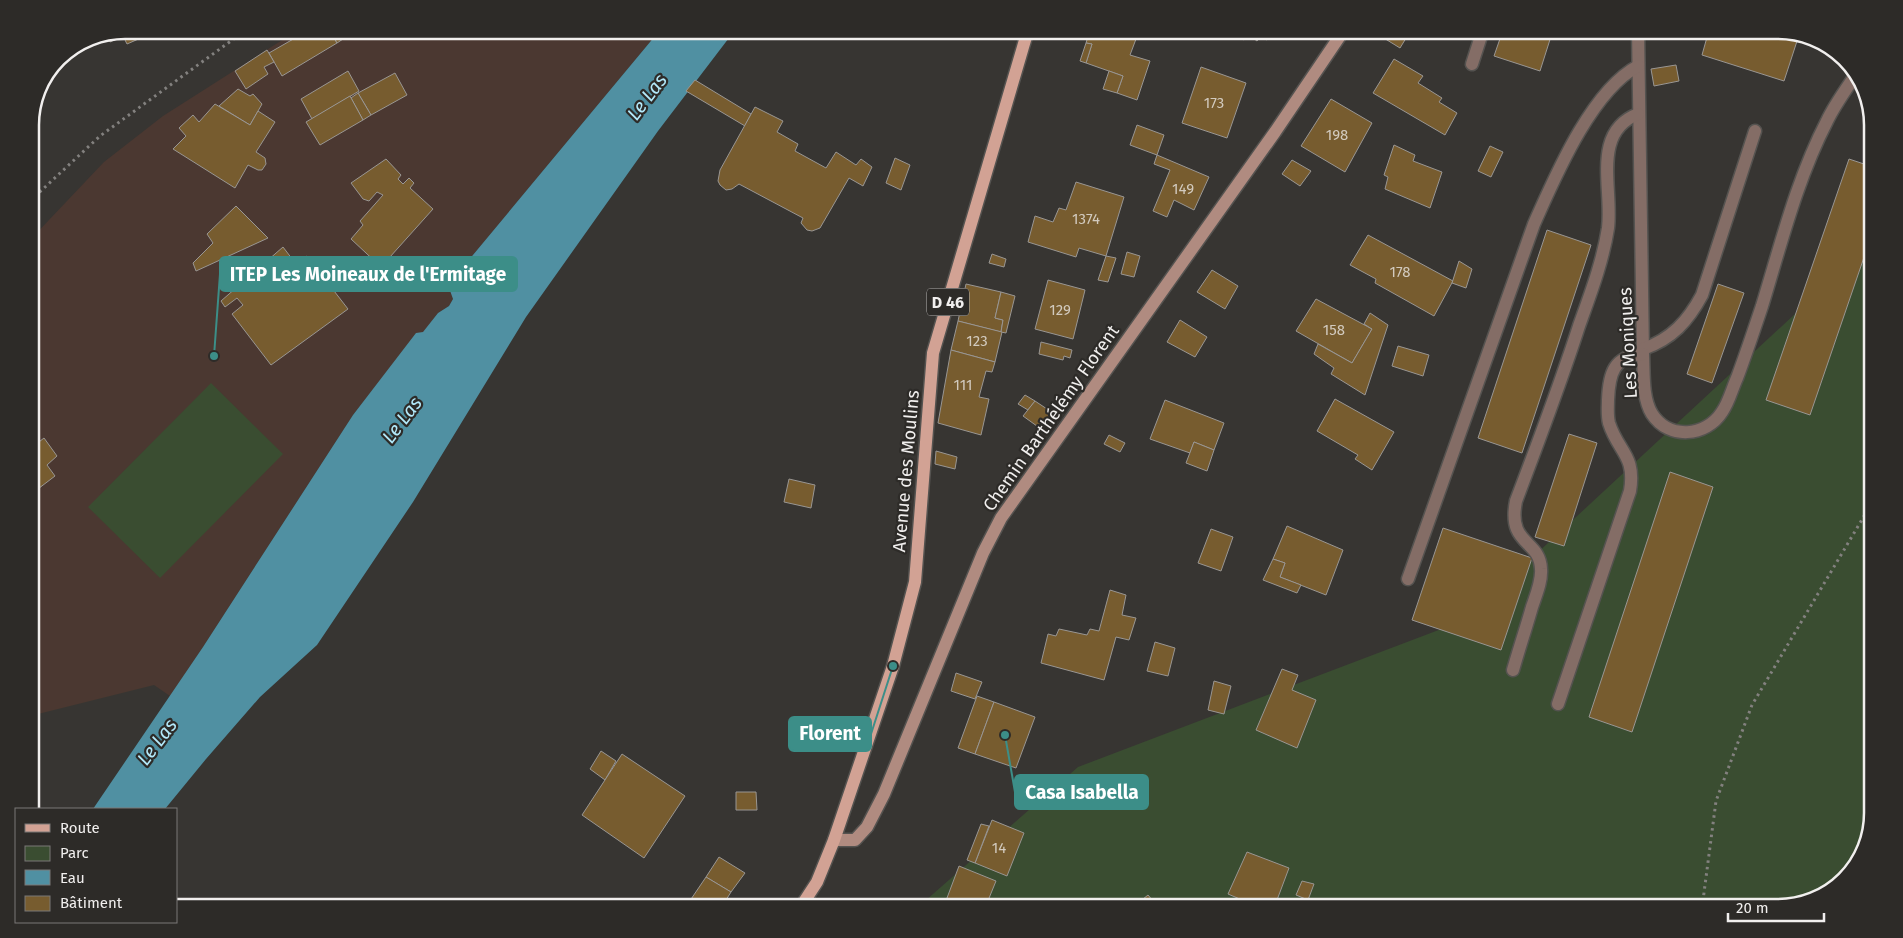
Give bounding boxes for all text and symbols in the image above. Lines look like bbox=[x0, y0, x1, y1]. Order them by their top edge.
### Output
water label: Le Las bbox=[622, 69, 672, 125]
house number: 173 bbox=[1204, 94, 1224, 112]
house number: 198 bbox=[1326, 126, 1348, 144]
house number: 149 bbox=[1172, 180, 1194, 198]
house number: 1374 bbox=[1072, 210, 1100, 228]
callout: ITEP Les Moineaux de l'Ermitage bbox=[220, 257, 517, 291]
text: ITEP Les Moineaux de l'Ermitage bbox=[230, 263, 506, 286]
house number: 178 bbox=[1389, 263, 1411, 281]
street label: Les Moniques bbox=[1614, 287, 1642, 399]
road number: D 46 bbox=[927, 288, 969, 316]
house number: 129 bbox=[1049, 301, 1071, 319]
street label: Chemin Barthélémy Florent bbox=[978, 320, 1124, 515]
house number: 158 bbox=[1323, 321, 1345, 339]
house number: 123 bbox=[966, 332, 988, 350]
house number: 111 bbox=[953, 376, 973, 394]
street label: Avenue des Moulins bbox=[888, 389, 924, 553]
water label: Le Las bbox=[377, 392, 427, 448]
water label: Le Las bbox=[132, 714, 182, 770]
callout: Florent bbox=[789, 717, 871, 751]
text: Florent bbox=[799, 722, 861, 745]
callout: Casa Isabella bbox=[1015, 775, 1148, 809]
text: Casa Isabella bbox=[1025, 781, 1139, 804]
legend bbox=[15, 808, 178, 923]
text: Route bbox=[60, 819, 100, 837]
house number: 14 bbox=[992, 839, 1006, 857]
text: Parc bbox=[60, 844, 89, 862]
text: Eau bbox=[60, 869, 85, 887]
scale bar bbox=[1728, 890, 1824, 922]
text: Bâtiment bbox=[60, 894, 123, 912]
text: 20 m bbox=[1736, 899, 1769, 917]

